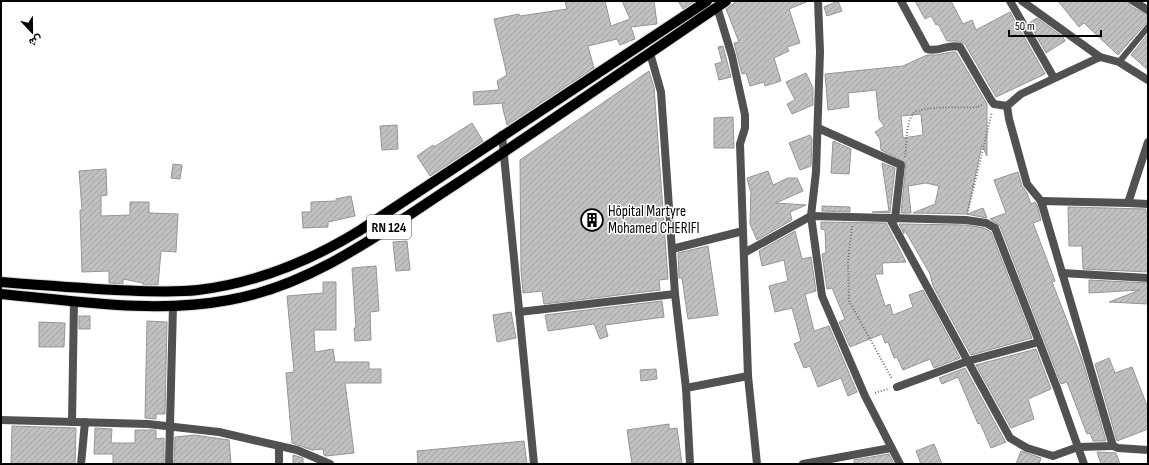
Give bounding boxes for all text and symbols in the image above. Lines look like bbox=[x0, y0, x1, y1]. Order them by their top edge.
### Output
north arrow bbox=[12, 12, 52, 52]
scale bar bbox=[1009, 12, 1101, 38]
text: 50 m bbox=[1015, 19, 1035, 34]
text: ش bbox=[27, 32, 44, 49]
place label: Hôpital Martyre Mohamed CHERIFI bbox=[608, 202, 700, 238]
building icon: Hôpital Martyre Mohamed CHERIFI bbox=[579, 207, 605, 233]
road number: RN 124 bbox=[367, 215, 411, 239]

